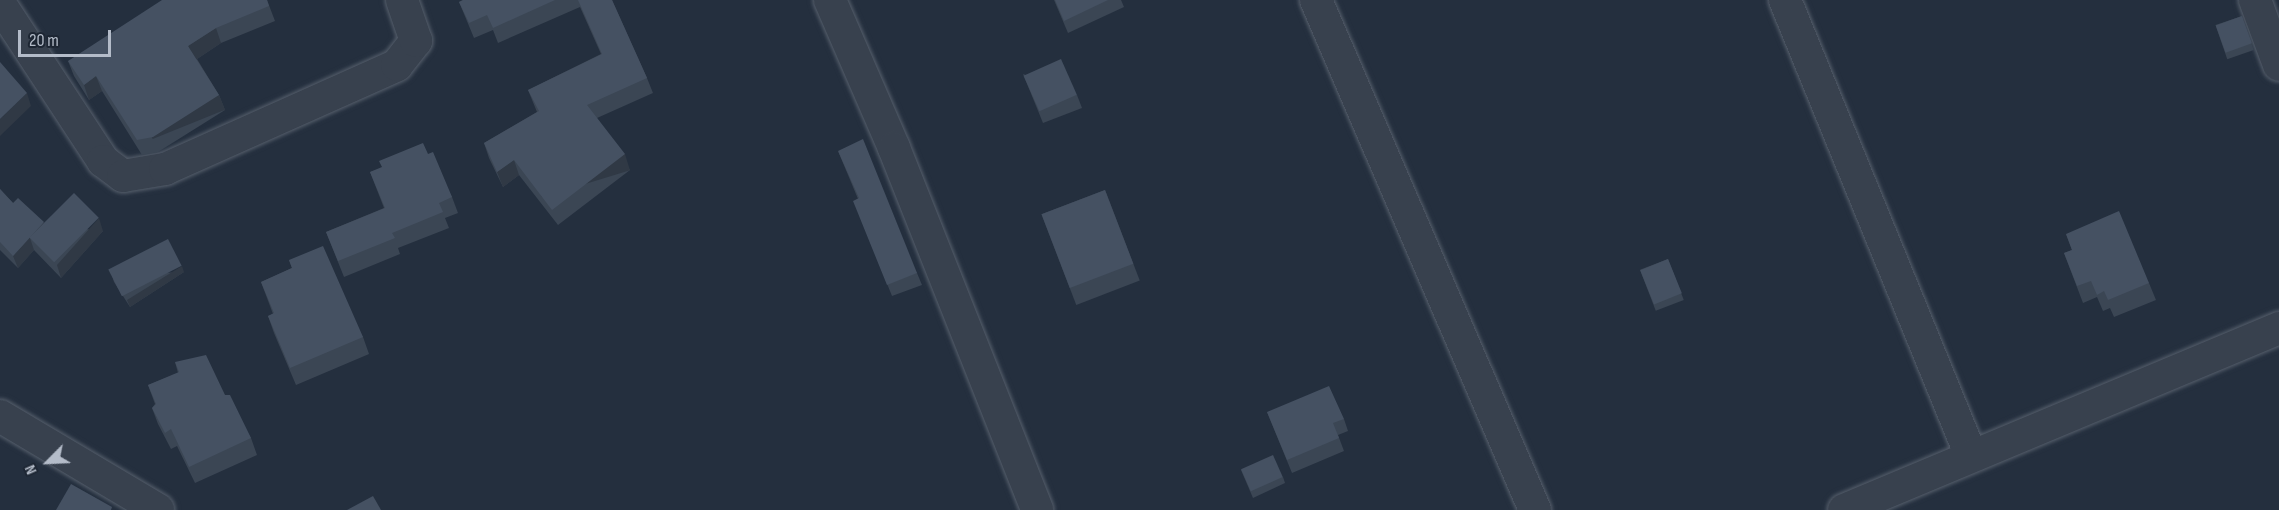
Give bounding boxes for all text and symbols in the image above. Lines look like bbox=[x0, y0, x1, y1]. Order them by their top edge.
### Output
scale bar bbox=[21, 18, 114, 56]
text: 20 m bbox=[29, 30, 59, 51]
north arrow bbox=[18, 432, 78, 492]
text: N bbox=[21, 462, 42, 477]

